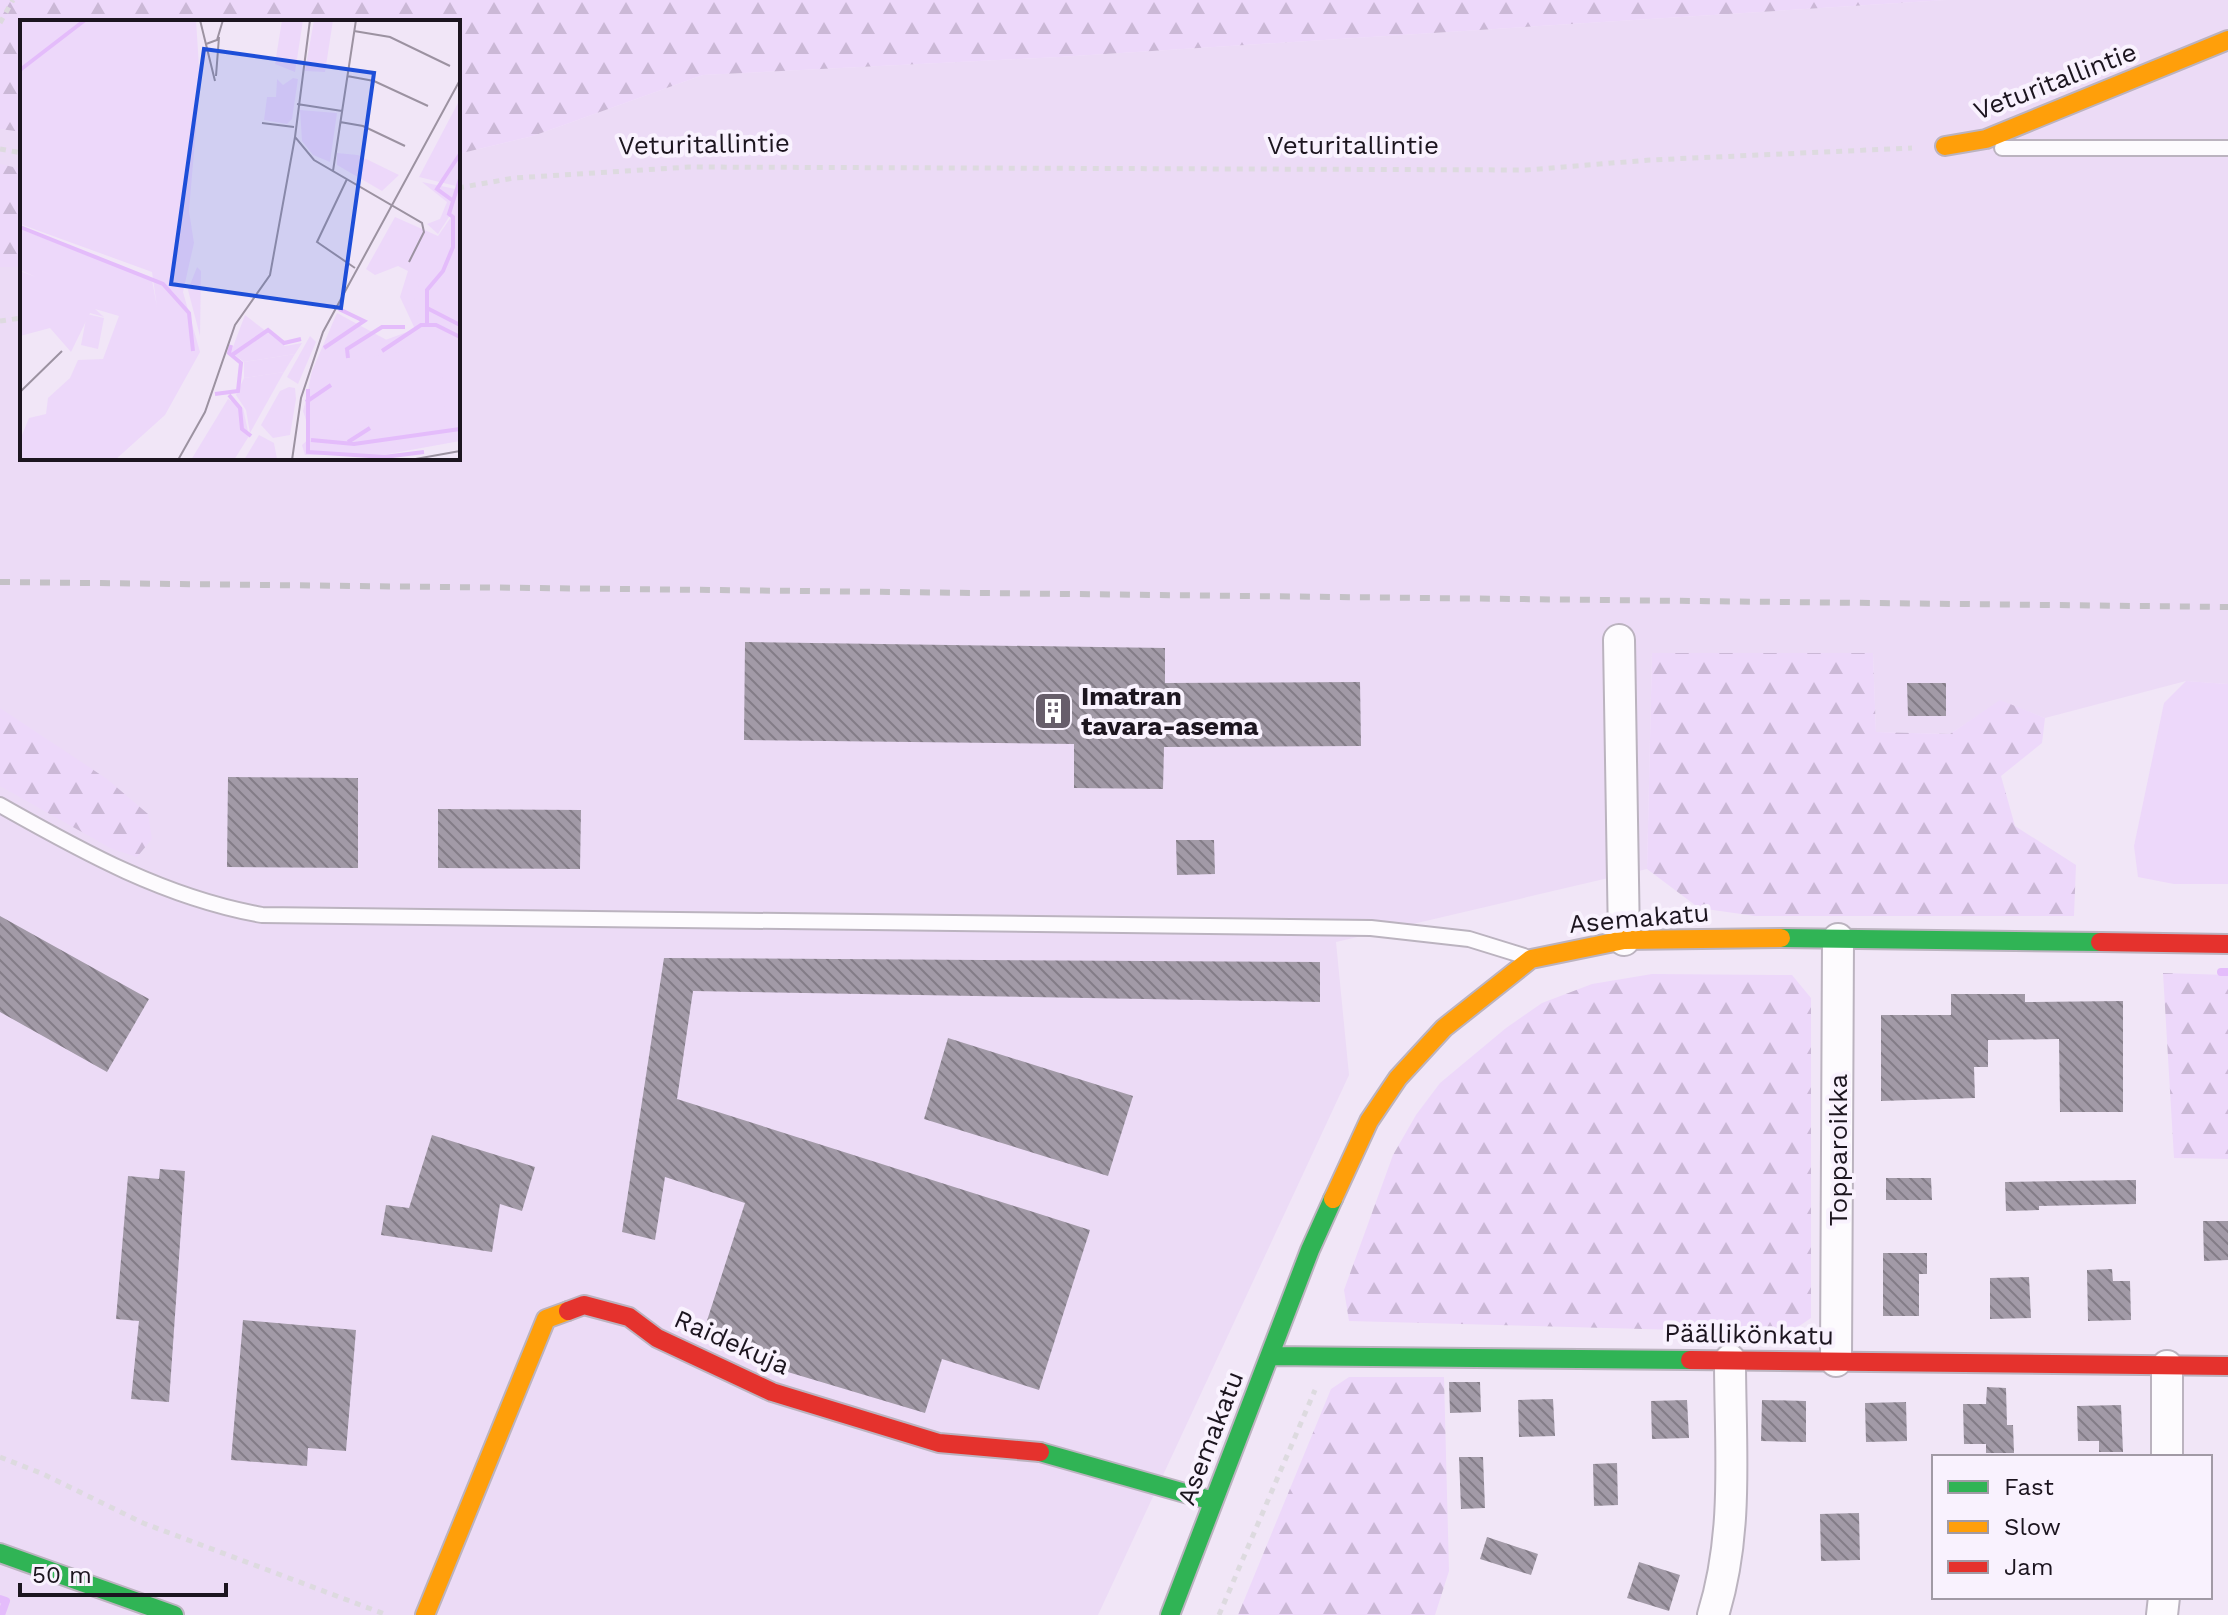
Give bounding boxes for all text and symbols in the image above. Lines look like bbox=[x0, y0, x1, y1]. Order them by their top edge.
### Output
inset map bbox=[20, 20, 460, 460]
street label: Veturitallintie bbox=[1969, 36, 2141, 126]
street label: Veturitallintie bbox=[618, 128, 790, 160]
street label: Veturitallintie bbox=[1267, 130, 1439, 160]
place label: Imatran tavara-asema bbox=[1081, 681, 1259, 741]
building icon: Imatran tavara-asema bbox=[1032, 690, 1074, 732]
street label: Asemakatu bbox=[1568, 897, 1710, 939]
street label: Topparoikka bbox=[1823, 1074, 1853, 1226]
street label: Raidekuja bbox=[670, 1303, 794, 1381]
street label: Päällikönkatu bbox=[1664, 1318, 1834, 1350]
street label: Asemakatu bbox=[1171, 1367, 1249, 1509]
legend bbox=[1932, 1455, 2212, 1599]
text: Fast bbox=[2004, 1473, 2054, 1501]
text: Slow bbox=[2004, 1513, 2061, 1541]
scale bar bbox=[20, 1547, 226, 1597]
text: Jam bbox=[2004, 1553, 2054, 1581]
text: 50 m bbox=[32, 1561, 92, 1589]

